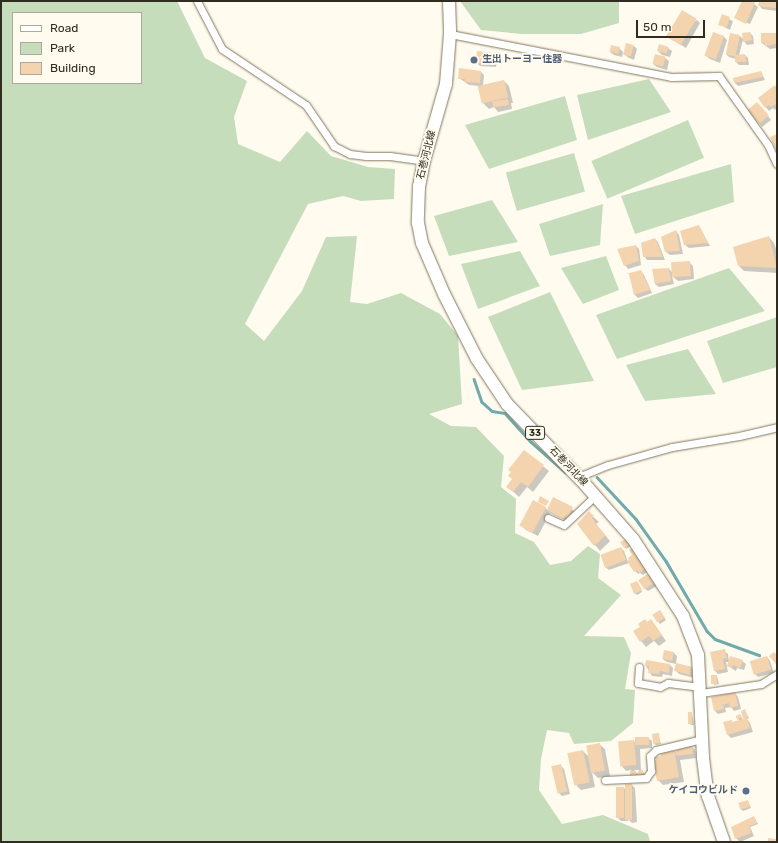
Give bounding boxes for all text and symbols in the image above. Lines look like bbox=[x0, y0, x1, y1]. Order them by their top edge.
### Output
legend bbox=[12, 12, 142, 84]
scale bar bbox=[638, 12, 707, 38]
text: 50 m bbox=[643, 20, 671, 34]
text: Road bbox=[50, 21, 78, 35]
text: Park bbox=[50, 41, 75, 55]
place label: 生出トーヨー住器 bbox=[482, 54, 562, 66]
marker: 生出トーヨー住器 bbox=[469, 55, 479, 65]
text: Building bbox=[50, 61, 96, 75]
street label: 石巻河北線 bbox=[415, 129, 439, 181]
road number: 33 bbox=[525, 426, 545, 440]
street label: 石巻河北線 bbox=[546, 445, 590, 489]
place label: ケイコウビルド bbox=[668, 785, 738, 797]
marker: ケイコウビルド bbox=[741, 786, 751, 796]

